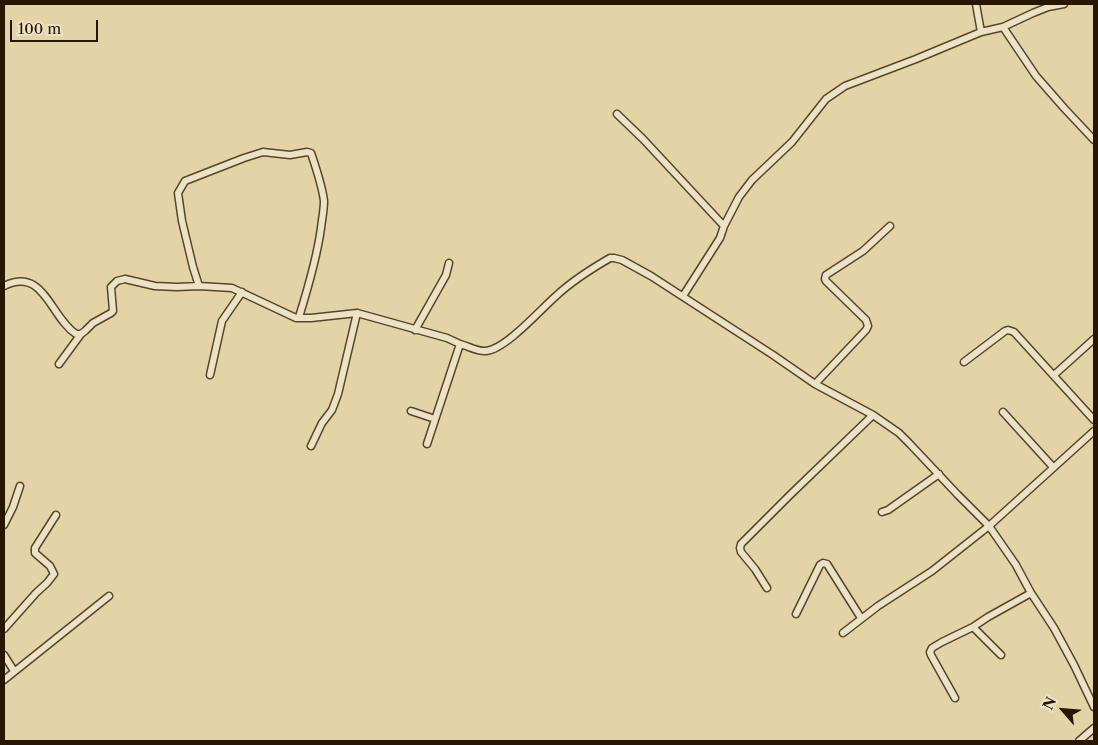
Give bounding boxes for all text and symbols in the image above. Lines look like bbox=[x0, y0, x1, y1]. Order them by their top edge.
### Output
scale bar bbox=[12, 10, 100, 42]
text: 100 m bbox=[18, 19, 61, 38]
north arrow bbox=[1038, 685, 1088, 735]
text: N bbox=[1039, 694, 1060, 713]

